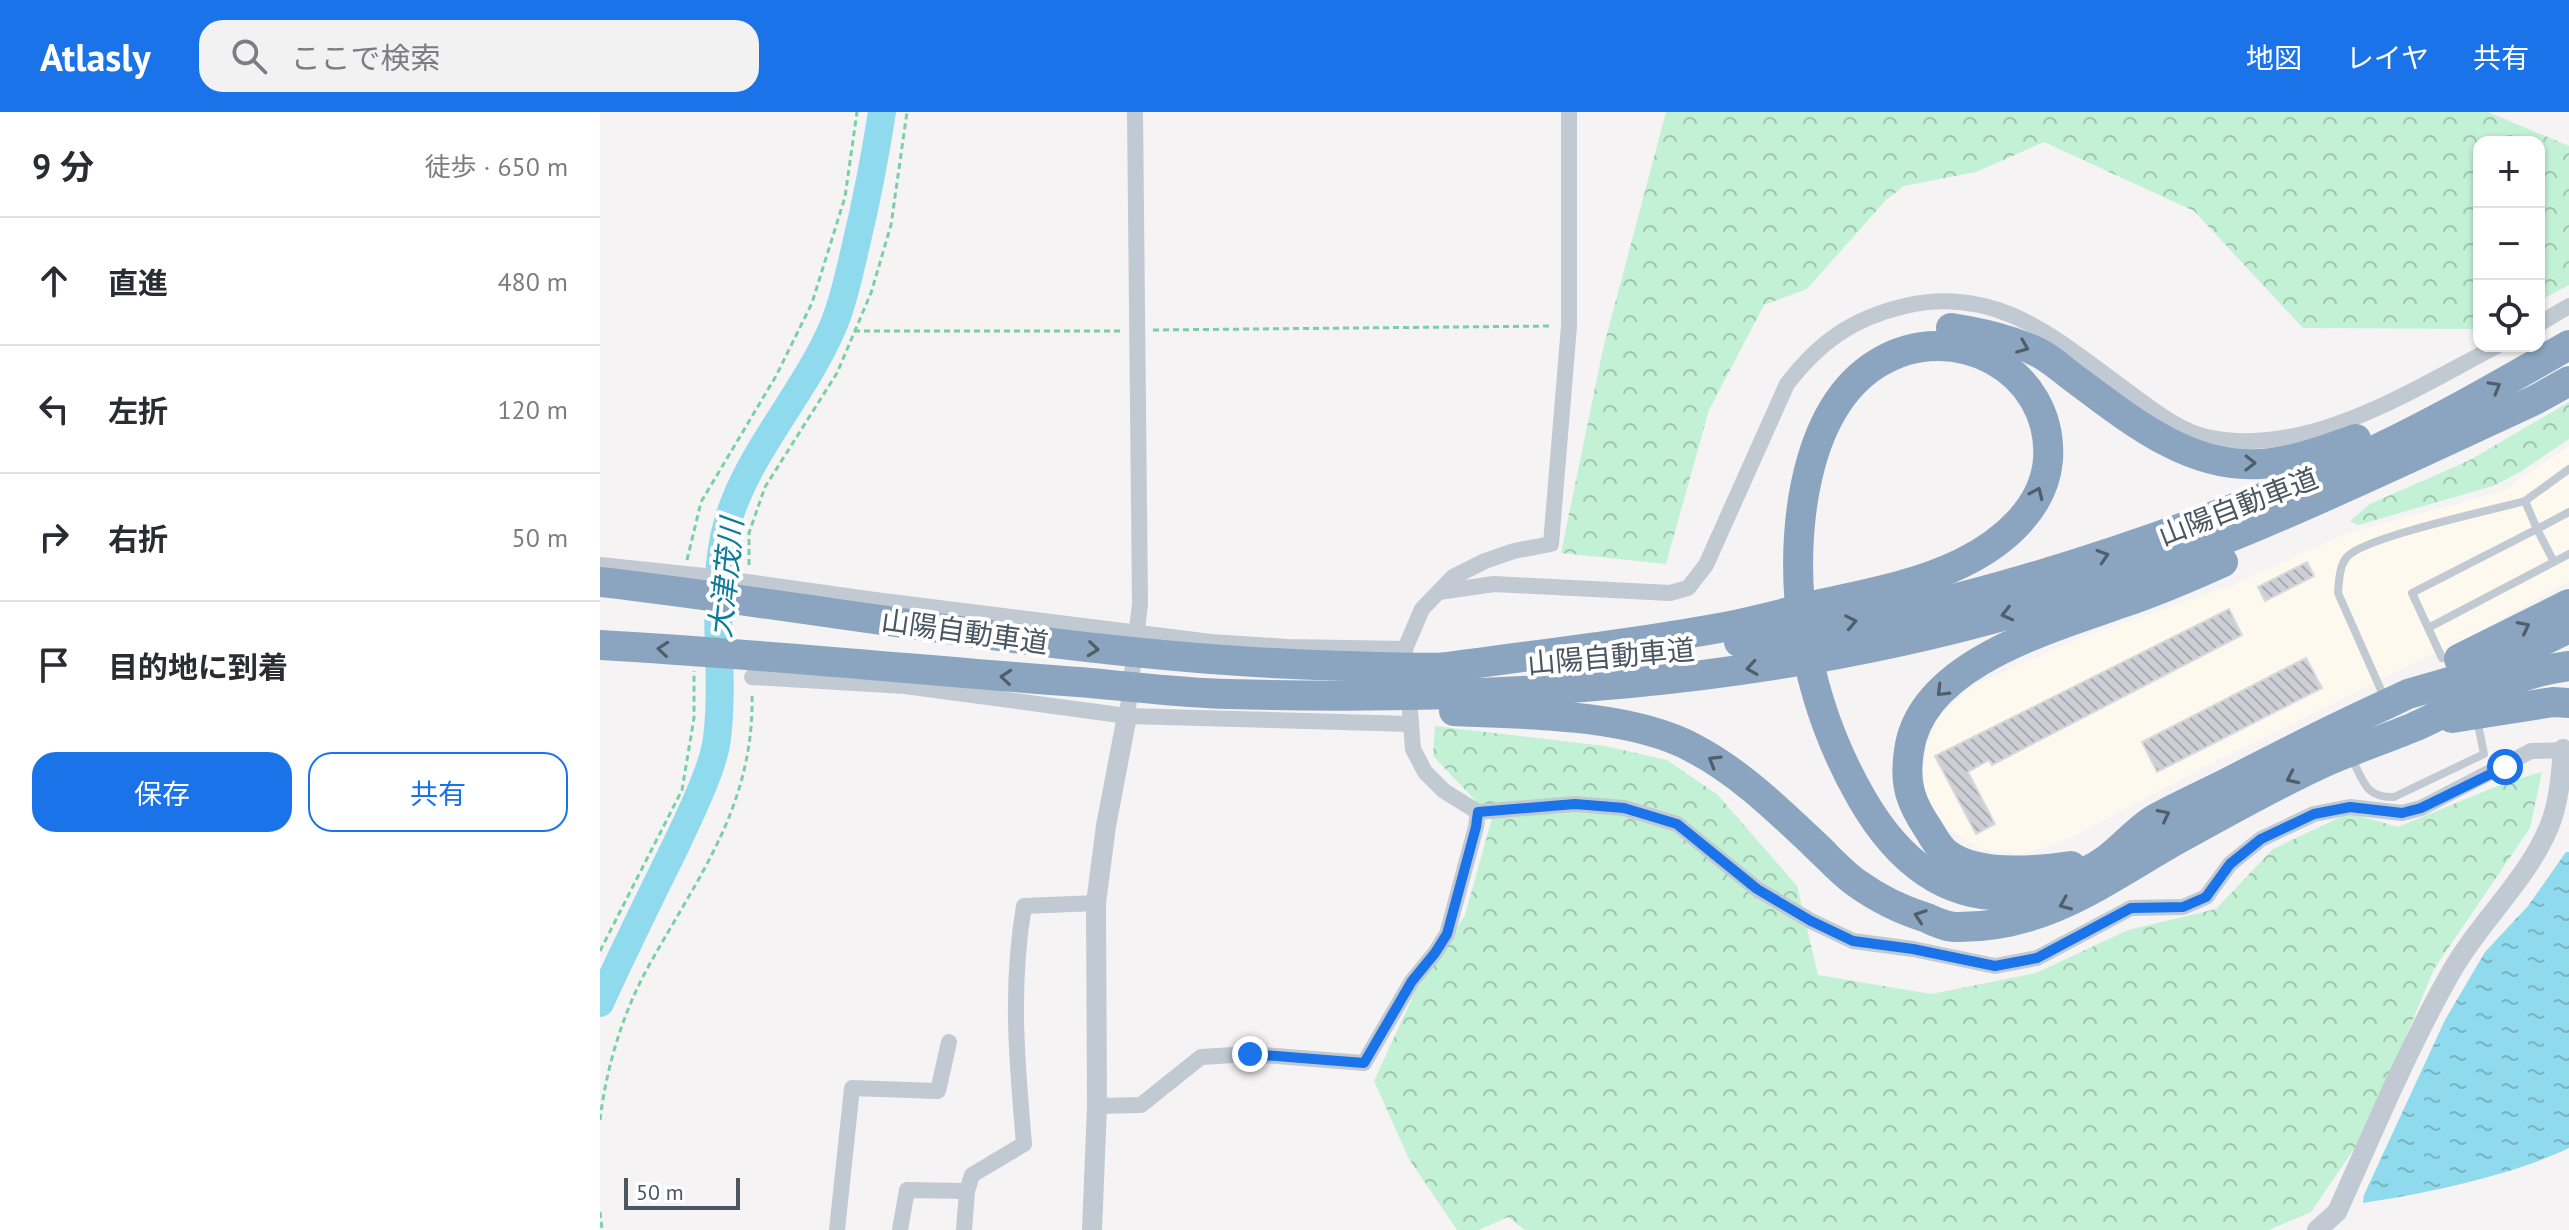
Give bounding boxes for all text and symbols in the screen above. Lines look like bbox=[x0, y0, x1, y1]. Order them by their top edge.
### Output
search box bbox=[199, 20, 759, 92]
text: Atlasly bbox=[40, 32, 151, 81]
icon: search bbox=[227, 34, 271, 78]
text: ここで検索 bbox=[291, 38, 441, 77]
text: 地図 bbox=[2246, 39, 2302, 76]
text: レイヤ bbox=[2346, 39, 2429, 76]
text: 共有 bbox=[2473, 39, 2529, 76]
map controls bbox=[2473, 136, 2545, 352]
button: + bbox=[2473, 136, 2545, 208]
text: 9 分 bbox=[32, 144, 94, 188]
text: 徒歩 · 650 m bbox=[425, 150, 568, 183]
button: − bbox=[2473, 208, 2545, 280]
icon: ahead bbox=[32, 259, 76, 303]
text: 直進 bbox=[108, 263, 168, 302]
text: 480 m bbox=[497, 265, 568, 298]
button: locate bbox=[2473, 280, 2545, 352]
one-way arrow bbox=[2015, 337, 2029, 353]
one-way arrow bbox=[2486, 381, 2501, 397]
icon: left bbox=[32, 387, 76, 431]
text: 左折 bbox=[108, 391, 168, 430]
text: 120 m bbox=[497, 393, 568, 426]
one-way arrow bbox=[2244, 454, 2257, 472]
street label: 山陽自動車道 bbox=[2153, 459, 2323, 553]
one-way arrow bbox=[2027, 487, 2043, 502]
water label: 大津茂川 bbox=[699, 513, 751, 640]
icon: right bbox=[32, 515, 76, 559]
text: 右折 bbox=[108, 519, 168, 558]
text: 50 m bbox=[512, 521, 568, 554]
one-way arrow bbox=[2095, 549, 2109, 565]
street label: 山陽自動車道 bbox=[879, 601, 1051, 661]
one-way arrow bbox=[2000, 605, 2014, 622]
one-way arrow bbox=[1845, 615, 1858, 632]
one-way arrow bbox=[2515, 621, 2530, 636]
street label: 山陽自動車道 bbox=[1526, 630, 1696, 682]
one-way arrow bbox=[1087, 640, 1100, 657]
one-way arrow bbox=[656, 641, 669, 658]
icon: arrive bbox=[32, 643, 76, 687]
text: 目的地に到着 bbox=[108, 647, 288, 686]
one-way arrow bbox=[1745, 659, 1759, 676]
one-way arrow bbox=[999, 669, 1012, 686]
one-way arrow bbox=[1937, 682, 1951, 697]
route start bbox=[2487, 749, 2523, 785]
button: 保存 bbox=[32, 752, 292, 832]
button: 共有 bbox=[308, 752, 568, 832]
one-way arrow bbox=[1708, 755, 1723, 770]
one-way arrow bbox=[2286, 768, 2300, 784]
one-way arrow bbox=[2156, 809, 2170, 825]
one-way arrow bbox=[2059, 894, 2073, 910]
one-way arrow bbox=[1914, 910, 1928, 926]
route end bbox=[1232, 1036, 1268, 1072]
scale bar bbox=[624, 1174, 740, 1210]
text: 50 m bbox=[636, 1178, 684, 1206]

